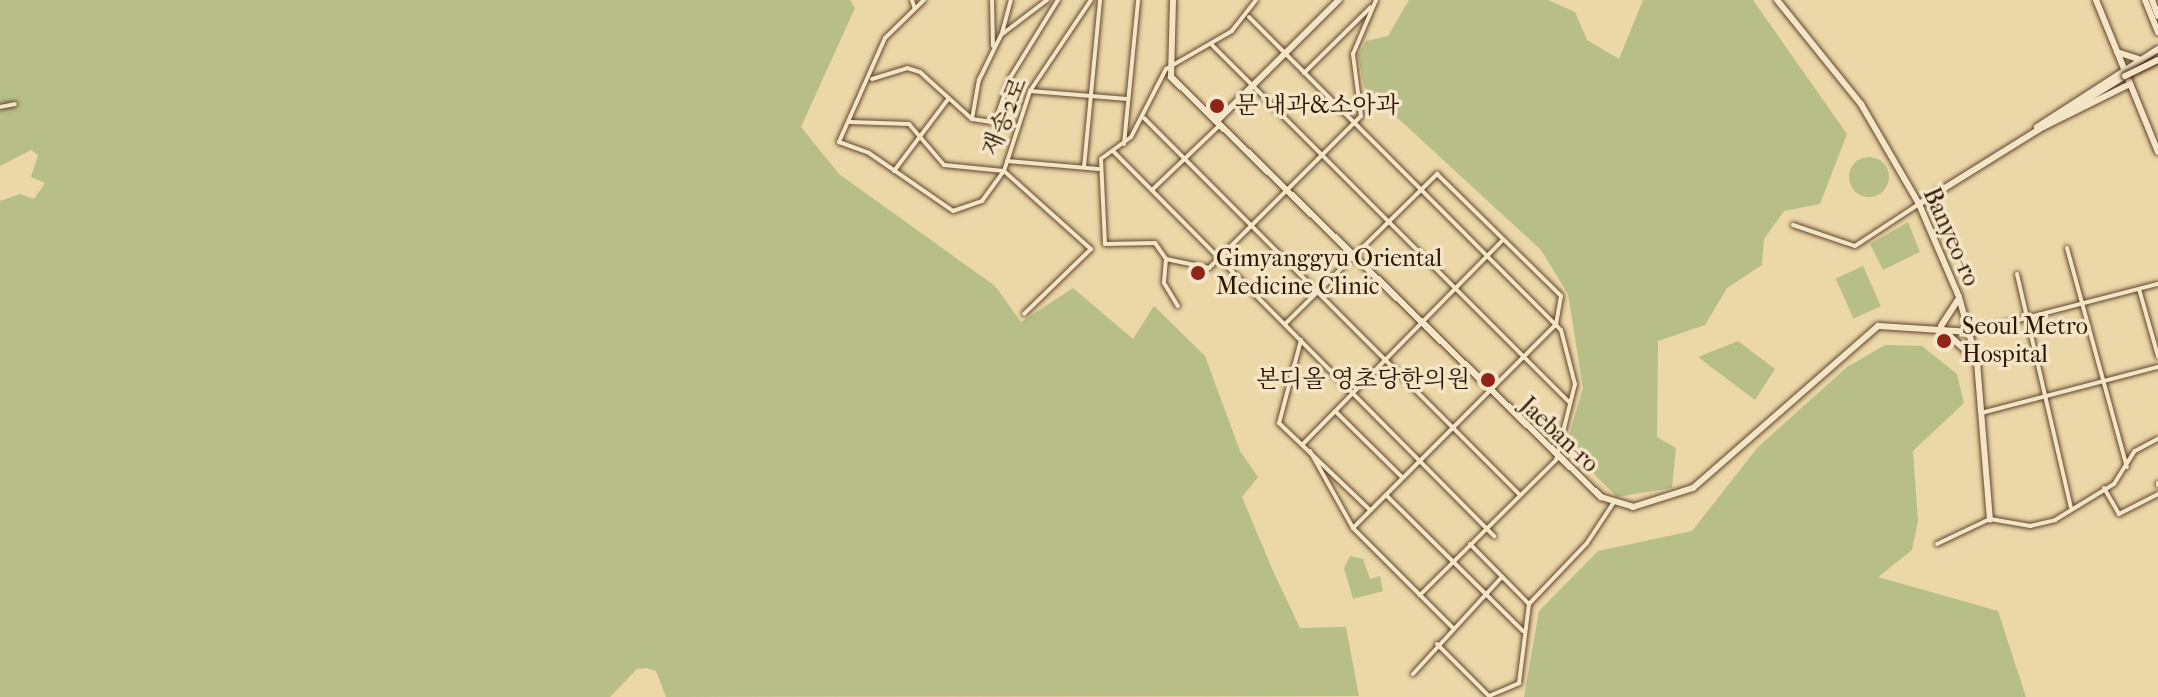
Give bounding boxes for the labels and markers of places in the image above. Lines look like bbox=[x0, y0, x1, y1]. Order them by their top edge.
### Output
place label: 문 내과&소아과 bbox=[1235, 92, 1399, 120]
marker: 문 내과&소아과 bbox=[1206, 95, 1228, 117]
place label: Gimyanggyu Oriental Medicine Clinic bbox=[1216, 245, 1442, 301]
marker: Gimyanggyu Oriental Medicine Clinic bbox=[1187, 262, 1209, 284]
place label: Seoul Metro Hospital bbox=[1962, 313, 2088, 369]
marker: Seoul Metro Hospital bbox=[1933, 330, 1955, 352]
place label: 본디올 영초당한의원 bbox=[1256, 366, 1470, 394]
marker: 본디올 영초당한의원 bbox=[1477, 369, 1499, 391]

